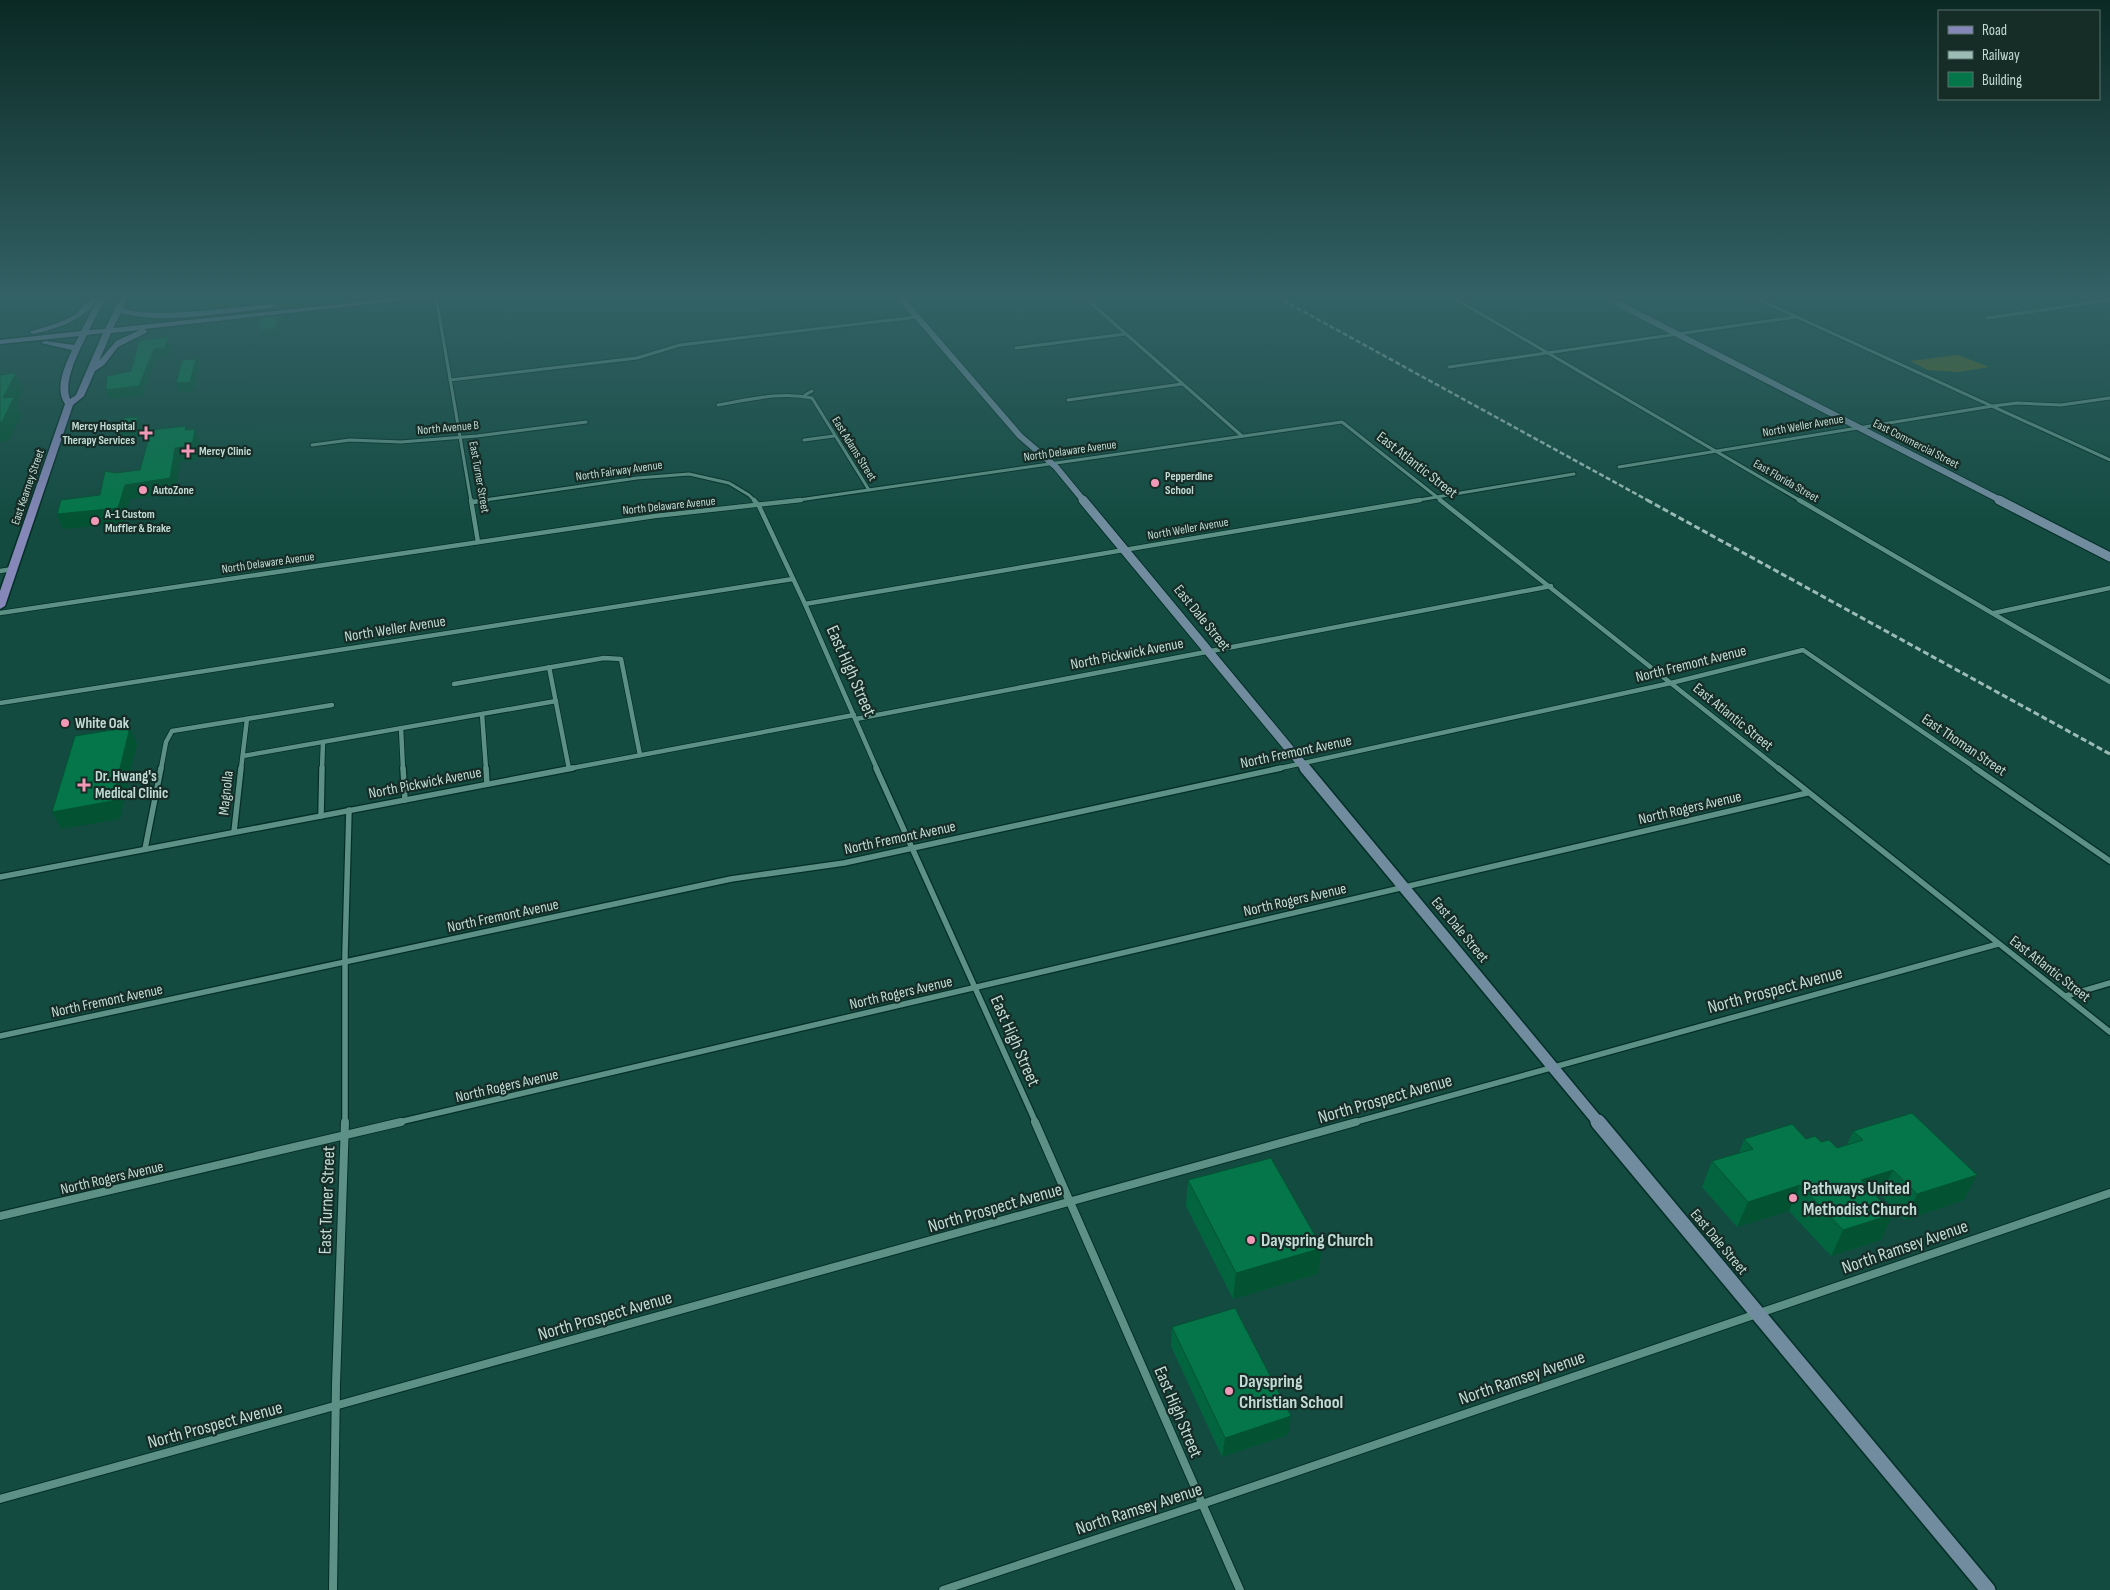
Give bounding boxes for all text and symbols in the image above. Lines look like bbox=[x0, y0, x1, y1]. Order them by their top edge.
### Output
legend bbox=[1938, 10, 2100, 100]
text: Road bbox=[1982, 21, 2007, 40]
text: Railway bbox=[1982, 46, 2020, 65]
text: Building bbox=[1982, 71, 2022, 90]
street label: North Weller Avenue bbox=[1761, 411, 1845, 440]
street label: East Adams Street bbox=[828, 414, 880, 484]
street label: East Commercial Street bbox=[1870, 416, 1962, 472]
street label: North Avenue B bbox=[416, 418, 480, 438]
place label: Mercy Hospital Therapy Services bbox=[62, 419, 135, 448]
marker: Mercy Hospital Therapy Services bbox=[139, 426, 153, 440]
street label: East Atlantic Street bbox=[1373, 427, 1462, 503]
street label: North Delaware Avenue bbox=[1023, 437, 1117, 465]
street label: East Turner Street bbox=[465, 440, 493, 514]
marker: Mercy Clinic bbox=[181, 444, 195, 458]
place label: Mercy Clinic bbox=[199, 444, 251, 459]
street label: East Kearney Street bbox=[8, 447, 48, 527]
street label: East Florida Street bbox=[1750, 456, 1822, 506]
street label: North Fairway Avenue bbox=[575, 457, 663, 484]
place label: Pepperdine School bbox=[1165, 469, 1213, 498]
marker: Pepperdine School bbox=[1149, 477, 1161, 489]
place label: AutoZone bbox=[152, 483, 194, 498]
marker: AutoZone bbox=[137, 484, 149, 496]
street label: North Delaware Avenue bbox=[622, 494, 716, 518]
place label: A-1 Custom Muffler & Brake bbox=[104, 507, 171, 536]
street label: North Weller Avenue bbox=[1146, 514, 1230, 543]
marker: A-1 Custom Muffler & Brake bbox=[89, 515, 101, 527]
street label: North Delaware Avenue bbox=[221, 549, 315, 577]
street label: East Dale Street bbox=[1169, 581, 1235, 655]
street label: North Weller Avenue bbox=[343, 612, 447, 646]
street label: East High Street bbox=[822, 622, 881, 720]
street label: North Pickwick Avenue bbox=[1069, 634, 1185, 674]
street label: North Fremont Avenue bbox=[1634, 641, 1748, 687]
street label: East Atlantic Street bbox=[1689, 679, 1777, 755]
street label: East Thoman Street bbox=[1918, 710, 2011, 781]
place label: White Oak bbox=[75, 714, 130, 733]
marker: White Oak bbox=[59, 717, 71, 729]
street label: North Fremont Avenue bbox=[1238, 731, 1354, 773]
street label: North Pickwick Avenue bbox=[367, 763, 483, 803]
place label: Dr. Hwang's Medical Clinic bbox=[95, 767, 168, 803]
street label: Magnolla bbox=[214, 770, 238, 816]
marker: Dr. Hwang's Medical Clinic bbox=[77, 778, 91, 792]
street label: North Rogers Avenue bbox=[1637, 787, 1743, 829]
street label: North Fremont Avenue bbox=[842, 817, 958, 859]
street label: North Rogers Avenue bbox=[1242, 879, 1348, 921]
street label: East Dale Street bbox=[1427, 893, 1493, 967]
street label: North Fremont Avenue bbox=[445, 895, 561, 937]
street label: East Atlantic Street bbox=[2006, 931, 2095, 1007]
street label: North Prospect Avenue bbox=[1705, 962, 1845, 1018]
street label: North Rogers Avenue bbox=[848, 972, 954, 1014]
street label: North Fremont Avenue bbox=[49, 980, 165, 1022]
street label: East High Street bbox=[986, 992, 1045, 1090]
street label: North Rogers Avenue bbox=[454, 1065, 560, 1107]
street label: North Prospect Avenue bbox=[1315, 1070, 1455, 1128]
street label: East Turner Street bbox=[315, 1145, 339, 1255]
street label: North Rogers Avenue bbox=[59, 1157, 165, 1199]
place label: Pathways United Methodist Church bbox=[1803, 1178, 1917, 1220]
street label: North Prospect Avenue bbox=[925, 1179, 1065, 1237]
marker: Pathways United Methodist Church bbox=[1787, 1192, 1799, 1204]
street label: East Dale Street bbox=[1686, 1205, 1752, 1279]
street label: North Ramsey Avenue bbox=[1839, 1216, 1971, 1278]
place label: Dayspring Church bbox=[1261, 1230, 1373, 1251]
marker: Dayspring Church bbox=[1245, 1234, 1257, 1246]
street label: North Prospect Avenue bbox=[535, 1287, 675, 1345]
street label: North Ramsey Avenue bbox=[1456, 1347, 1588, 1409]
street label: East High Street bbox=[1149, 1363, 1207, 1461]
place label: Dayspring Christian School bbox=[1239, 1371, 1343, 1413]
marker: Dayspring Christian School bbox=[1223, 1385, 1235, 1397]
street label: North Prospect Avenue bbox=[145, 1397, 285, 1453]
street label: North Ramsey Avenue bbox=[1073, 1479, 1205, 1539]

